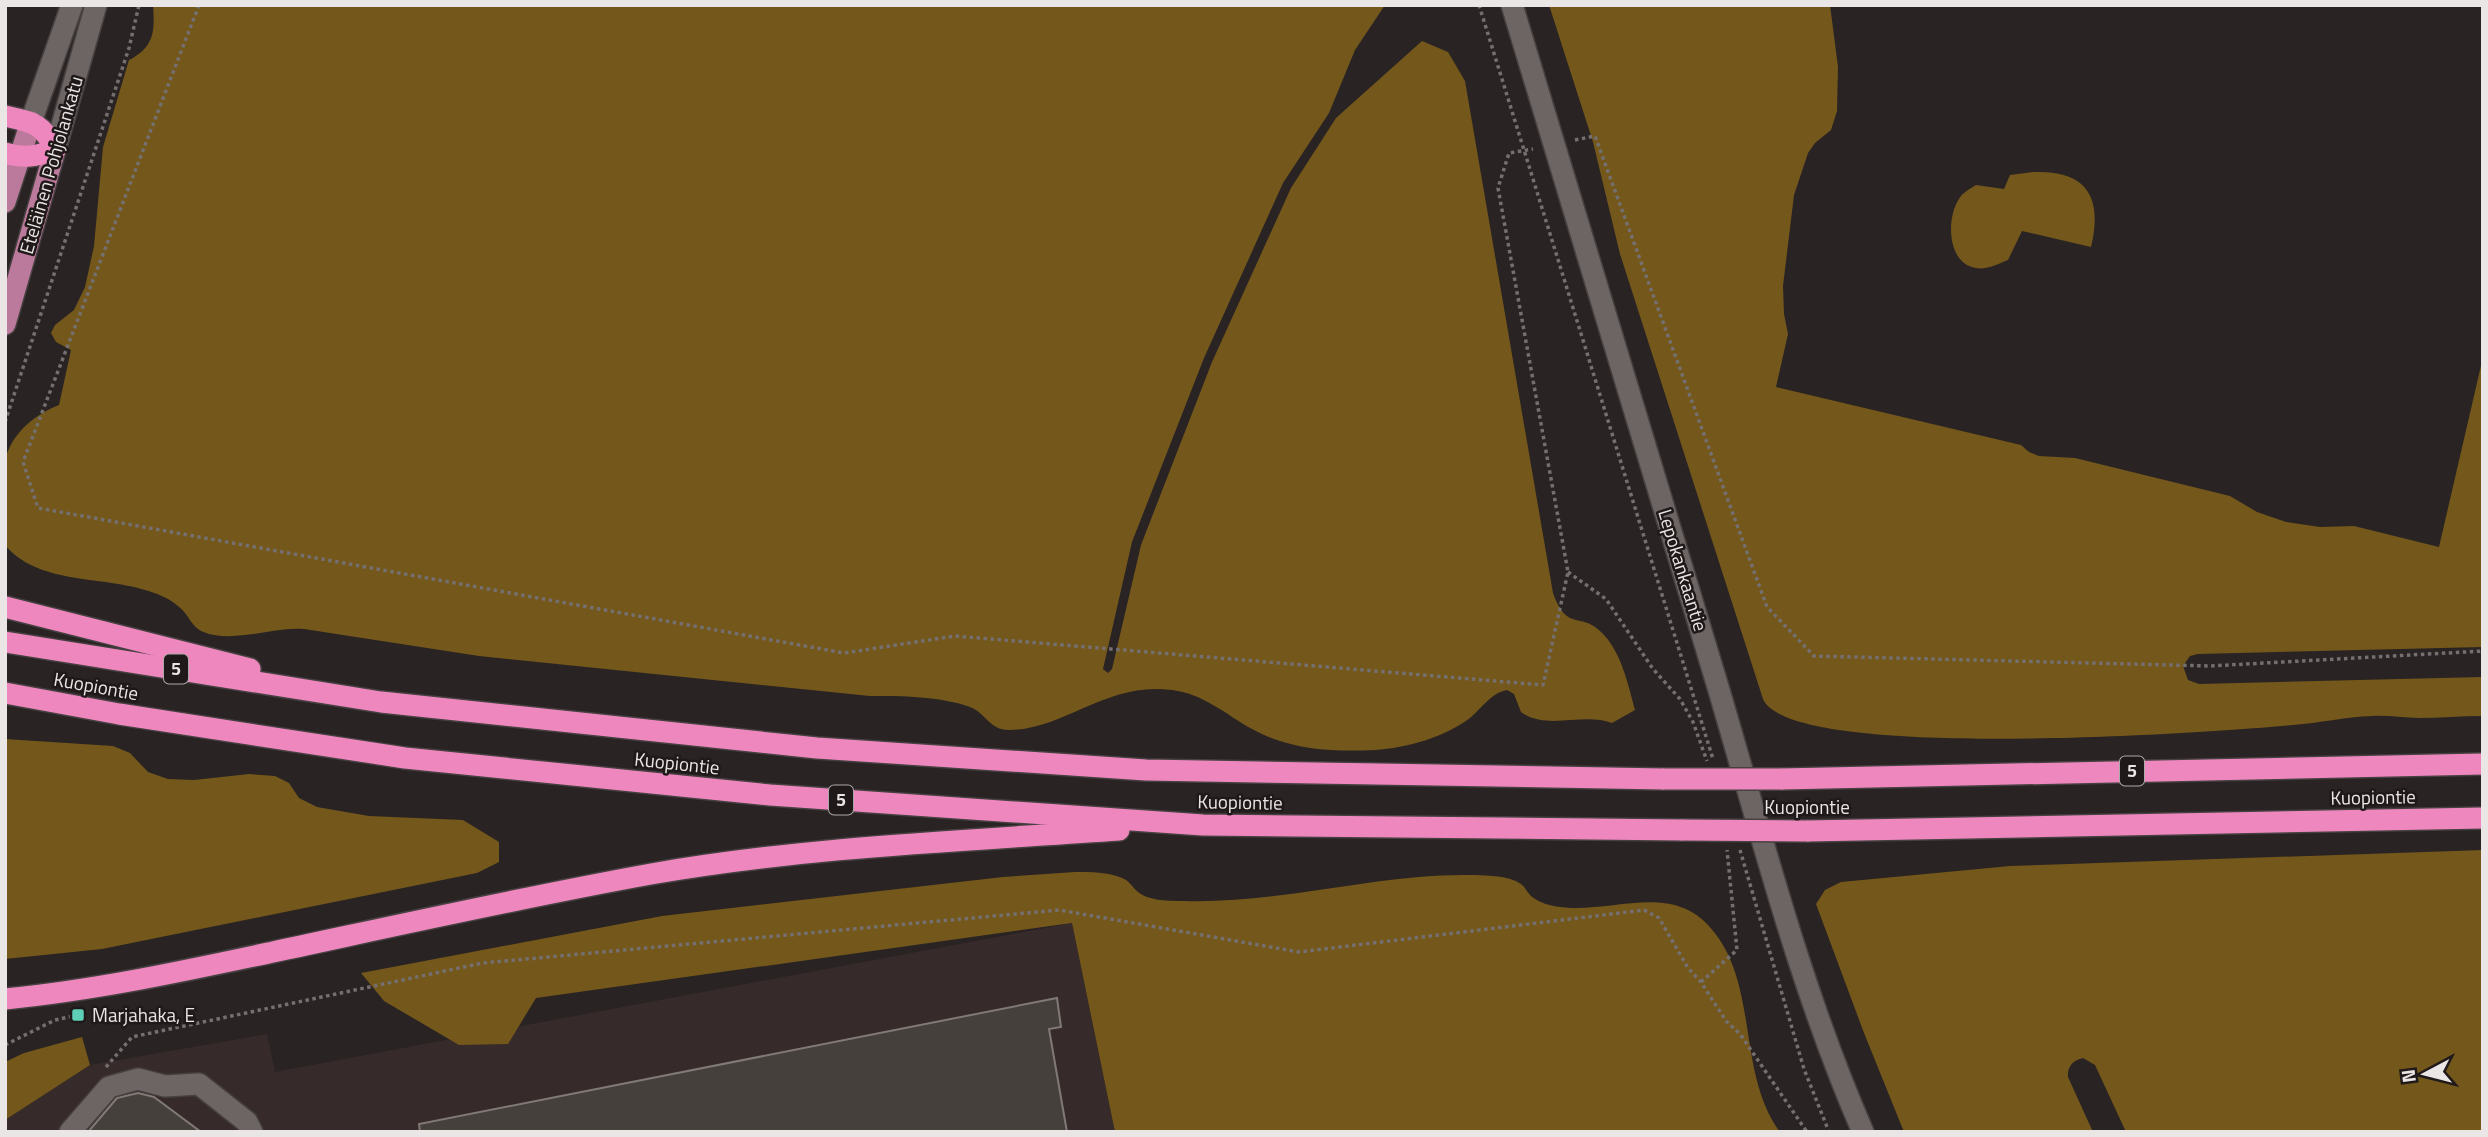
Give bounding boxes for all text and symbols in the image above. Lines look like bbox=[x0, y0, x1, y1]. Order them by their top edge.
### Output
street label: Eteläinen Pohjolankatu bbox=[11, 72, 90, 257]
street label: Lepokankaantie bbox=[1651, 505, 1716, 634]
road number: 5 bbox=[164, 654, 188, 684]
street label: Kuopiontie bbox=[51, 664, 141, 707]
street label: Kuopiontie bbox=[633, 744, 721, 781]
road number: 5 bbox=[2120, 756, 2144, 786]
street label: Kuopiontie bbox=[2330, 781, 2416, 812]
road number: 5 bbox=[829, 786, 853, 814]
street label: Kuopiontie bbox=[1197, 786, 1283, 817]
street label: Kuopiontie bbox=[1764, 792, 1850, 821]
place label: Marjahaka, E bbox=[92, 1000, 195, 1029]
marker: Marjahaka, E bbox=[70, 1007, 86, 1023]
north arrow bbox=[2390, 1039, 2460, 1109]
text: N bbox=[2392, 1068, 2423, 1084]

